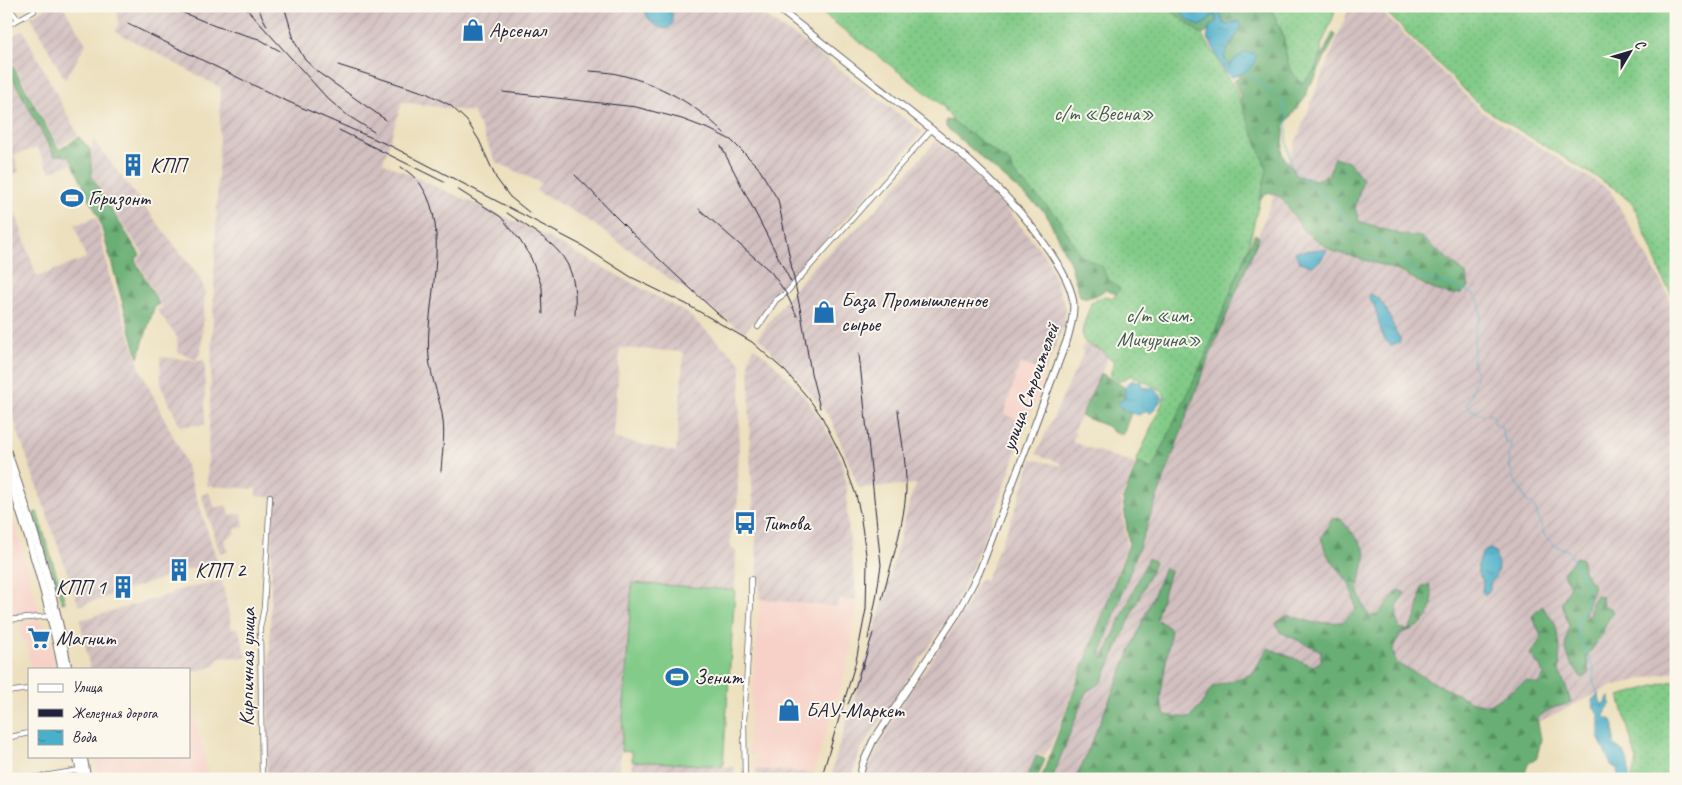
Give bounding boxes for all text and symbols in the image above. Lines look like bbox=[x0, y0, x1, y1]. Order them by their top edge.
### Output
shop icon: Арсенал bbox=[460, 17, 486, 43]
place label: Арсенал bbox=[489, 17, 548, 43]
north arrow bbox=[1604, 28, 1654, 78]
text: С bbox=[1631, 36, 1650, 54]
park label: с/т «Весна» bbox=[1054, 100, 1154, 126]
building icon: КПП bbox=[120, 152, 146, 178]
place label: КПП bbox=[150, 152, 190, 178]
sports icon: Горизонт bbox=[59, 185, 85, 211]
place label: Горизонт bbox=[88, 185, 151, 211]
place label: База Промышленное сырье bbox=[841, 287, 988, 337]
shop icon: База Промышленное сырье bbox=[811, 299, 837, 325]
park label: с/т «им. Мичурина» bbox=[1117, 302, 1201, 352]
street label: улица Строителей bbox=[994, 319, 1066, 456]
bus stop icon: Титова bbox=[732, 510, 758, 536]
place label: Титова bbox=[762, 510, 812, 536]
building icon: КПП 2 bbox=[166, 557, 192, 583]
place label: КПП 2 bbox=[195, 557, 247, 583]
place label: КПП 1 bbox=[56, 574, 108, 600]
building icon: КПП 1 bbox=[110, 574, 136, 600]
street label: Кирпичная улица bbox=[233, 606, 261, 726]
supermarket icon: Магнит bbox=[26, 625, 52, 651]
place label: Магнит bbox=[56, 625, 117, 651]
sports icon: Зенит bbox=[664, 664, 690, 690]
place label: Зенит bbox=[694, 664, 744, 690]
legend bbox=[28, 668, 190, 758]
text: Улица bbox=[72, 678, 103, 697]
shop icon: БАУ-Маркет bbox=[776, 697, 802, 723]
place label: БАУ-Маркет bbox=[806, 697, 906, 723]
text: Железная дорога bbox=[72, 704, 159, 723]
text: Вода bbox=[72, 728, 97, 747]

